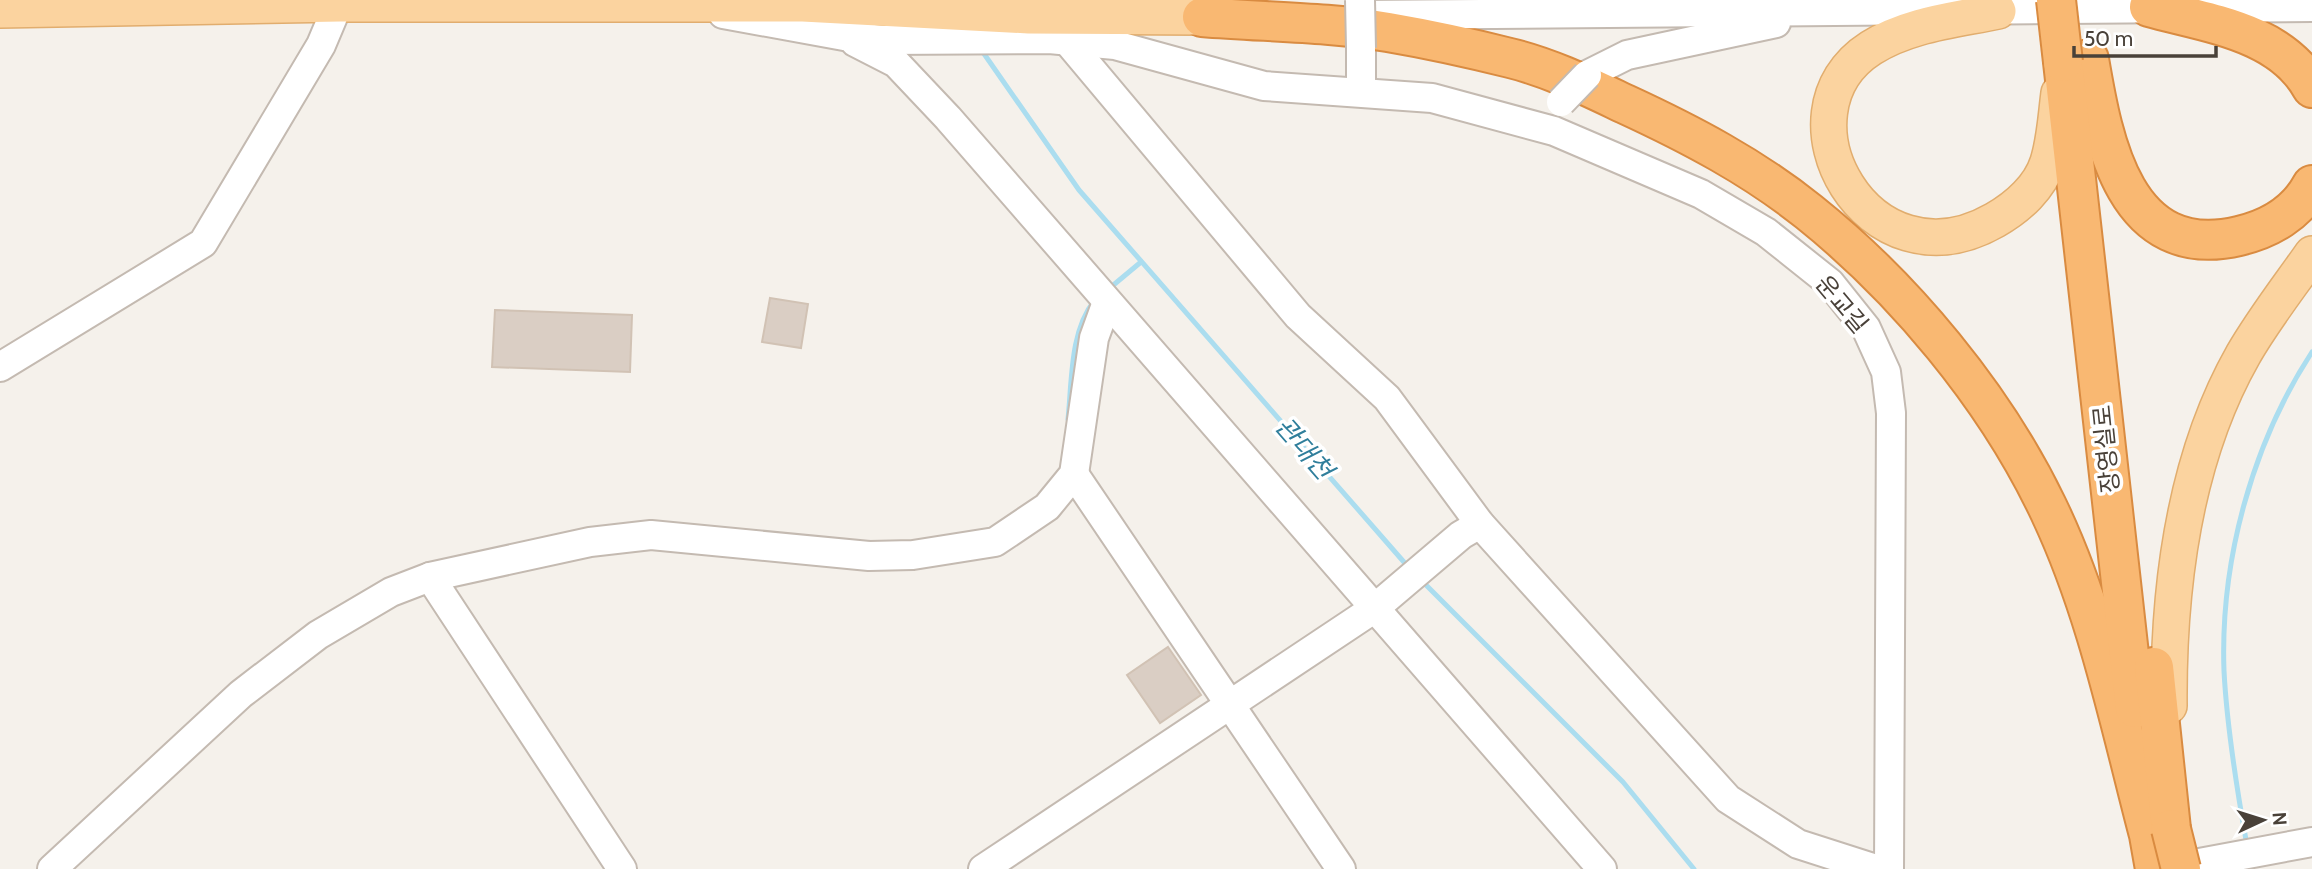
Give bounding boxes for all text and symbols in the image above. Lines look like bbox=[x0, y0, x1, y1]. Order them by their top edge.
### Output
scale bar bbox=[2074, 14, 2216, 58]
text: 50 m bbox=[2084, 26, 2133, 51]
street label: 운교길 bbox=[1810, 269, 1874, 339]
street label: 장영실로 bbox=[2087, 404, 2125, 494]
water label: 관대천 bbox=[1268, 410, 1342, 488]
north arrow bbox=[2228, 785, 2298, 855]
text: N bbox=[2268, 811, 2291, 826]

